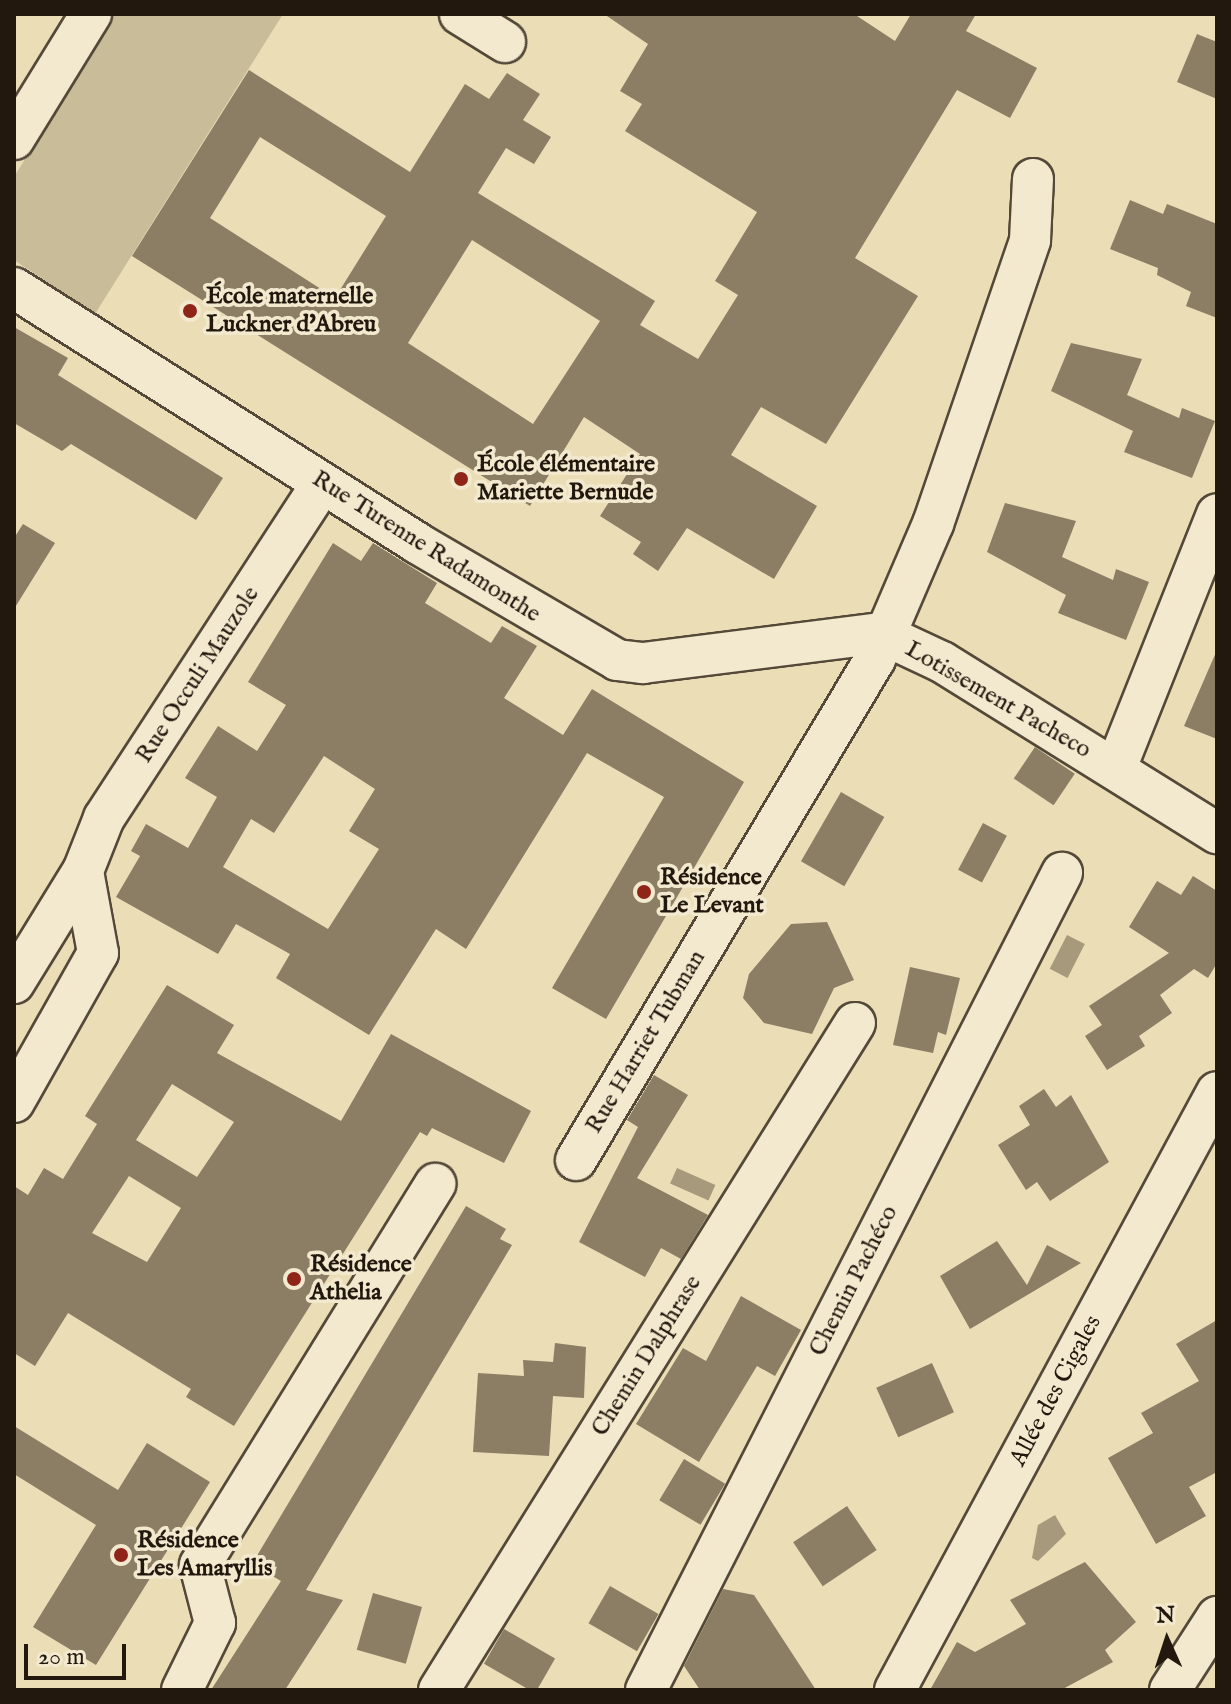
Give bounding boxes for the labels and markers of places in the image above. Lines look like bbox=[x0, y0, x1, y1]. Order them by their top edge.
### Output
place label: École maternelle Luckner d'Abreu bbox=[206, 283, 376, 339]
marker: École maternelle Luckner d'Abreu bbox=[181, 302, 199, 320]
place label: École élémentaire Mariette Bernude bbox=[477, 451, 655, 507]
marker: École élémentaire Mariette Bernude bbox=[452, 470, 470, 488]
place label: Résidence Le Levant bbox=[660, 864, 764, 920]
marker: Résidence Le Levant bbox=[635, 883, 653, 901]
place label: Résidence Athelia bbox=[310, 1251, 412, 1307]
marker: Résidence Athelia bbox=[285, 1270, 303, 1288]
place label: Résidence Les Amaryllis bbox=[137, 1527, 272, 1583]
marker: Résidence Les Amaryllis bbox=[112, 1546, 130, 1564]

